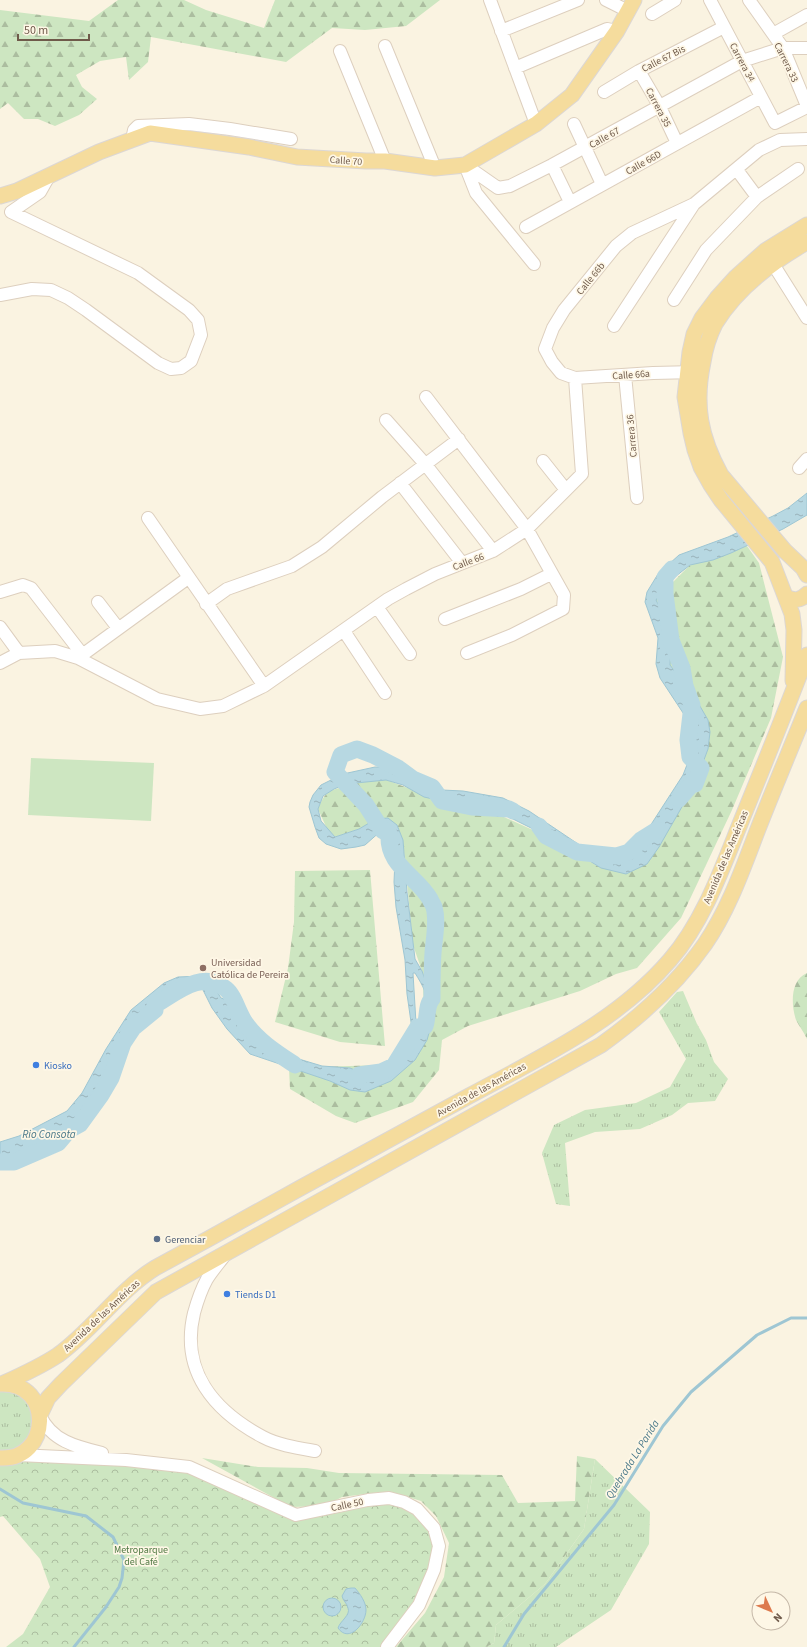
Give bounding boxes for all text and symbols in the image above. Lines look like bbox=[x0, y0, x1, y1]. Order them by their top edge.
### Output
scale bar bbox=[18, 16, 89, 42]
text: 50 m bbox=[24, 22, 48, 39]
street label: Carrera 34 bbox=[726, 40, 758, 85]
street label: Carrera 33 bbox=[770, 40, 802, 85]
street label: Calle 67 Bis bbox=[639, 42, 688, 76]
street label: Carrera 35 bbox=[642, 85, 674, 130]
street label: Calle 67 bbox=[587, 124, 622, 152]
street label: Calle 66D bbox=[623, 147, 664, 178]
street label: Calle 70 bbox=[329, 153, 363, 169]
street label: Calle 66b bbox=[573, 259, 609, 298]
street label: Calle 66a bbox=[612, 367, 650, 383]
street label: Carrera 36 bbox=[623, 414, 641, 458]
street label: Calle 66 bbox=[451, 550, 486, 574]
street label: Avenida de las Américas bbox=[700, 809, 752, 906]
place label: Universidad Católica de Pereira bbox=[211, 956, 289, 982]
marker: Universidad Católica de Pereira bbox=[198, 963, 208, 973]
place label: Kiosko bbox=[44, 1059, 72, 1073]
street label: Avenida de las Américas bbox=[434, 1059, 529, 1120]
marker: Kiosko bbox=[31, 1060, 41, 1070]
water label: Rio Consota bbox=[22, 1127, 76, 1142]
place label: Gerenciar bbox=[165, 1233, 206, 1247]
marker: Gerenciar bbox=[152, 1234, 162, 1244]
street label: Avenida de las Américas bbox=[60, 1276, 143, 1355]
place label: Tiends D1 bbox=[235, 1288, 276, 1302]
marker: Tiends D1 bbox=[222, 1289, 232, 1299]
water label: Quebrada La Parida bbox=[602, 1417, 663, 1502]
street label: Calle 50 bbox=[330, 1495, 365, 1515]
park label: Metroparque del Café bbox=[114, 1543, 168, 1569]
north arrow bbox=[751, 1591, 791, 1631]
text: N bbox=[770, 1610, 786, 1625]

